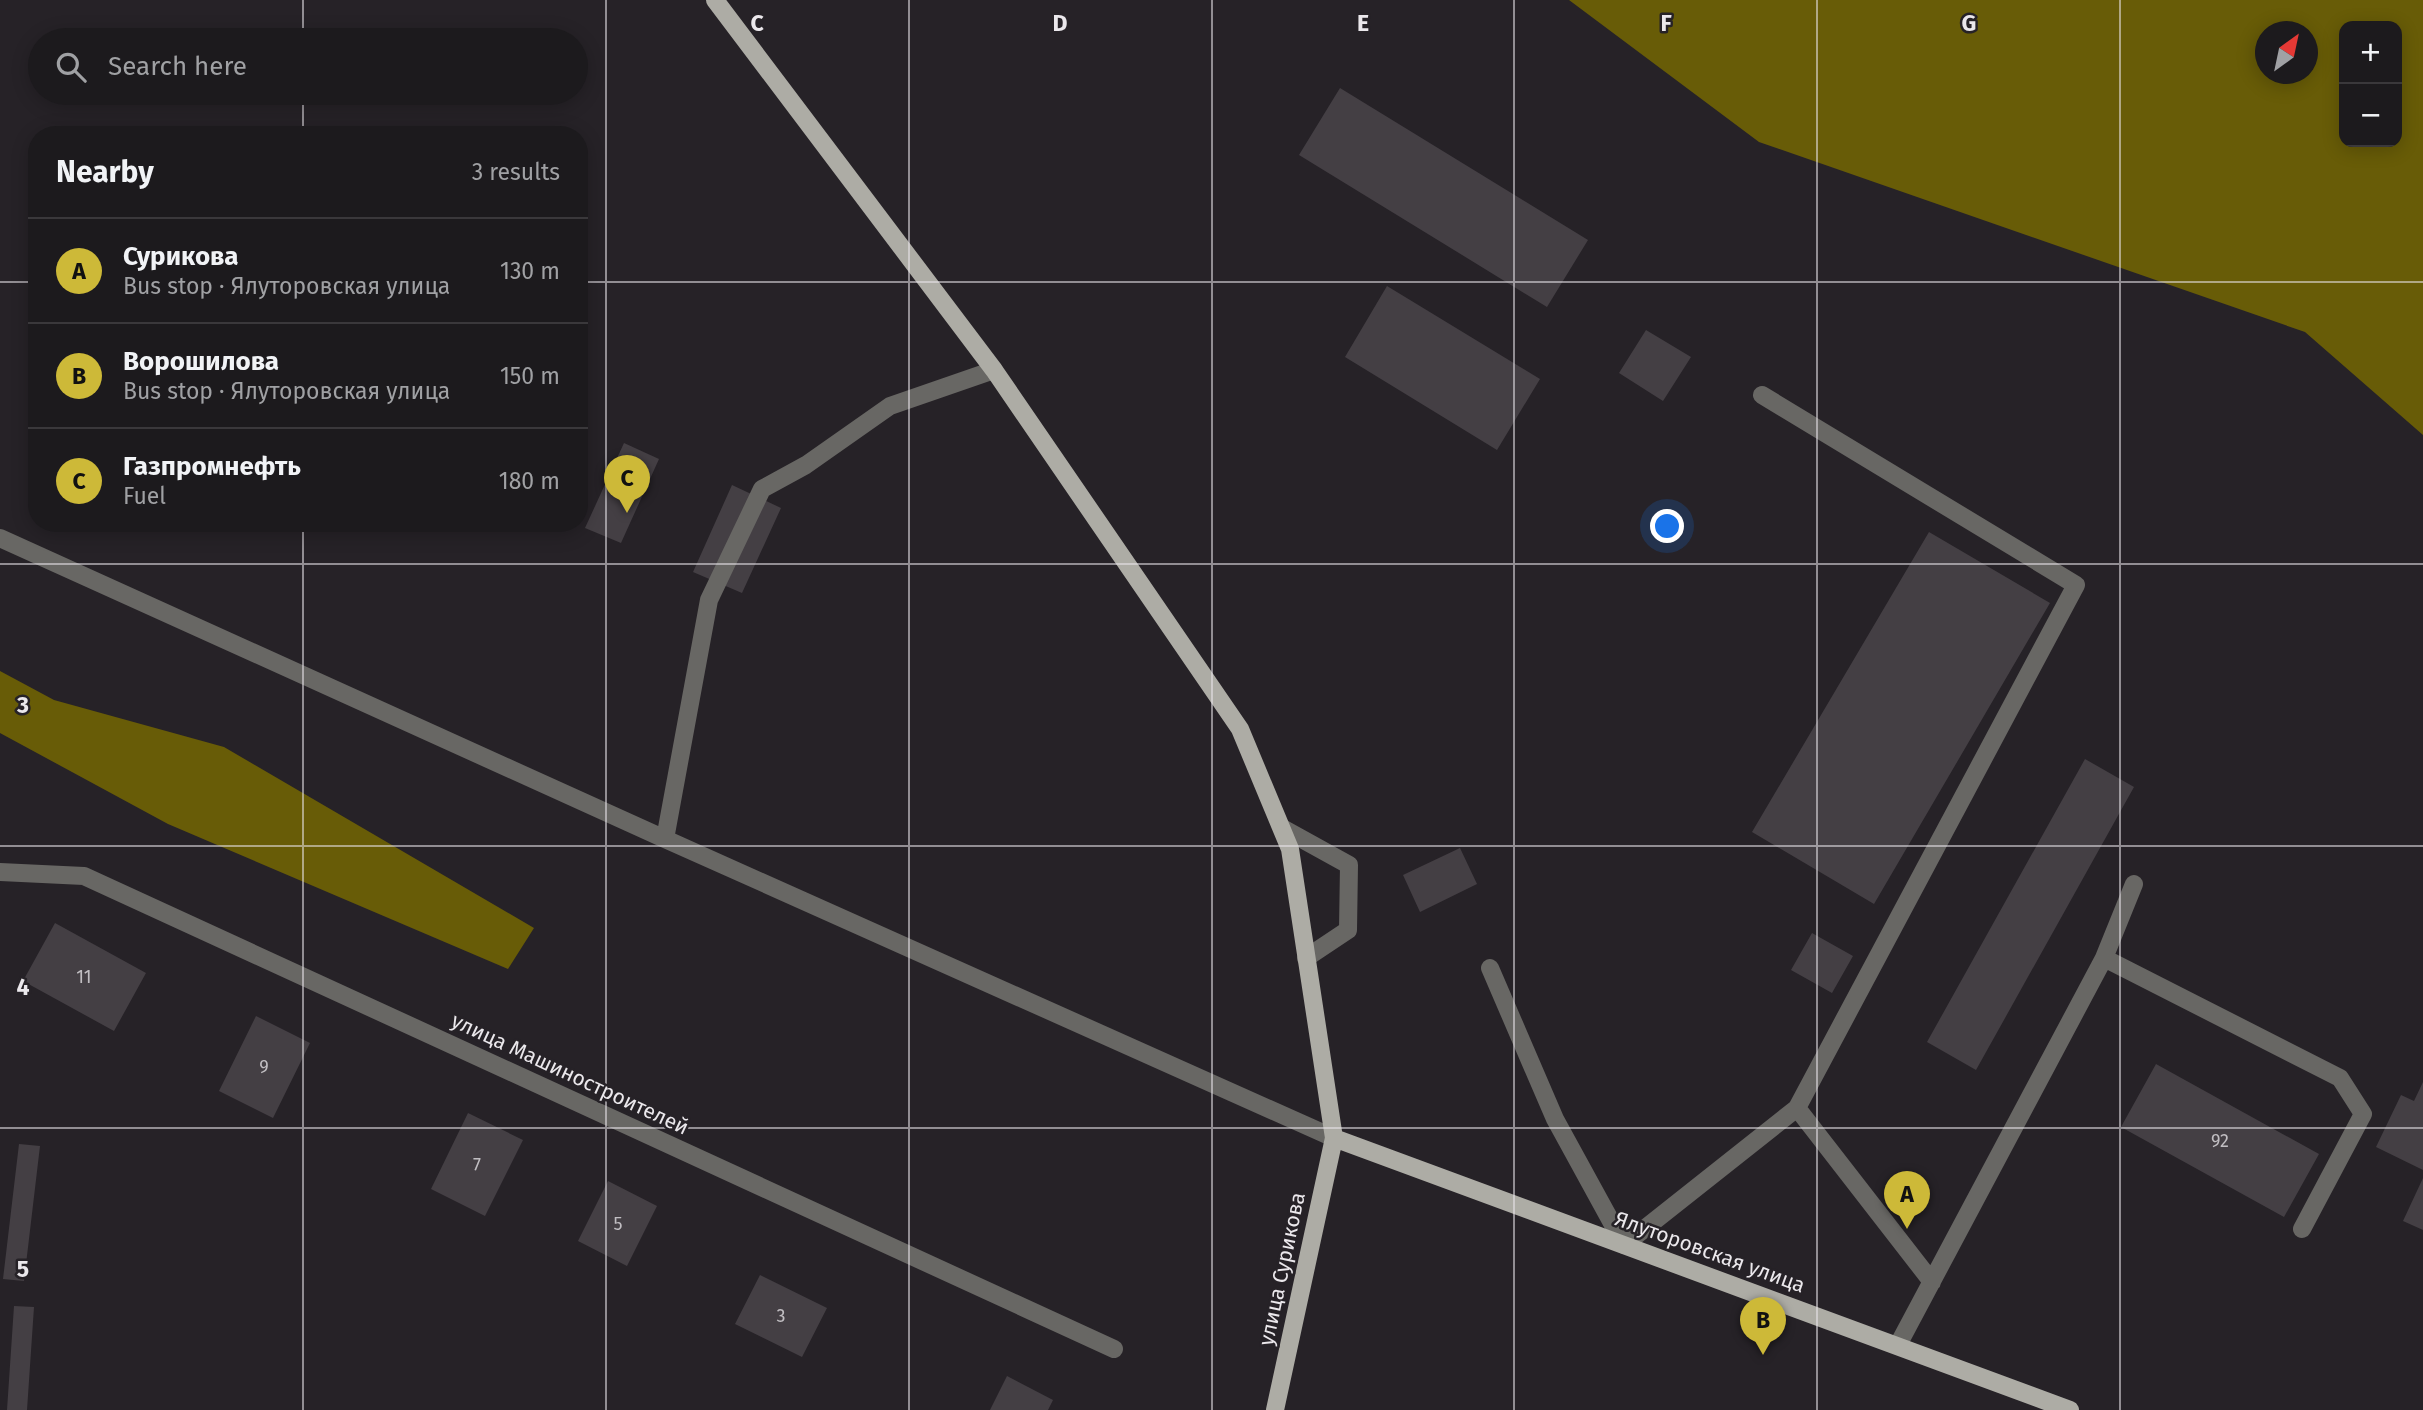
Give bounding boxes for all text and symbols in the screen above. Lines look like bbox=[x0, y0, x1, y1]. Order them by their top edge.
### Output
text: C bbox=[750, 9, 764, 37]
text: D bbox=[1053, 9, 1068, 37]
text: E bbox=[1357, 9, 1369, 37]
text: F bbox=[1660, 9, 1672, 37]
text: G bbox=[1962, 9, 1976, 37]
north arrow bbox=[2255, 21, 2318, 84]
map controls bbox=[2339, 21, 2402, 147]
button: + bbox=[2339, 21, 2402, 84]
search box bbox=[28, 28, 588, 105]
icon: search bbox=[52, 48, 90, 86]
text: Search here bbox=[108, 51, 247, 82]
button: − bbox=[2339, 84, 2402, 147]
text: Nearby bbox=[56, 154, 154, 190]
text: 3 results bbox=[472, 158, 560, 186]
text: Сурикова bbox=[123, 241, 239, 272]
text: A bbox=[72, 257, 86, 285]
text: 130 m bbox=[500, 257, 560, 285]
text: Bus stop · Ялуторовская улица bbox=[123, 272, 450, 300]
text: Ворошилова bbox=[123, 346, 279, 377]
text: B bbox=[72, 362, 86, 390]
text: 150 m bbox=[500, 362, 560, 390]
text: Bus stop · Ялуторовская улица bbox=[123, 377, 450, 405]
text: Газпромнефть bbox=[123, 451, 301, 482]
pin: C bbox=[604, 455, 650, 513]
text: C bbox=[72, 467, 86, 495]
text: 180 m bbox=[499, 467, 560, 495]
text: Fuel bbox=[123, 482, 166, 510]
your location bbox=[1650, 509, 1684, 543]
text: 3 bbox=[16, 691, 29, 719]
house number: 11 bbox=[76, 966, 92, 988]
text: 4 bbox=[17, 973, 30, 1001]
street label: улица Машиностроителей bbox=[447, 1007, 693, 1141]
house number: 9 bbox=[259, 1056, 269, 1078]
house number: 92 bbox=[2211, 1130, 2229, 1152]
house number: 7 bbox=[473, 1154, 481, 1176]
pin: A bbox=[1884, 1171, 1930, 1229]
street label: улица Сурикова bbox=[1253, 1190, 1311, 1348]
street label: Ялуторовская улица bbox=[1611, 1205, 1809, 1299]
house number: 5 bbox=[613, 1213, 623, 1235]
text: 5 bbox=[17, 1255, 29, 1283]
pin: B bbox=[1740, 1297, 1786, 1355]
house number: 3 bbox=[777, 1305, 785, 1327]

